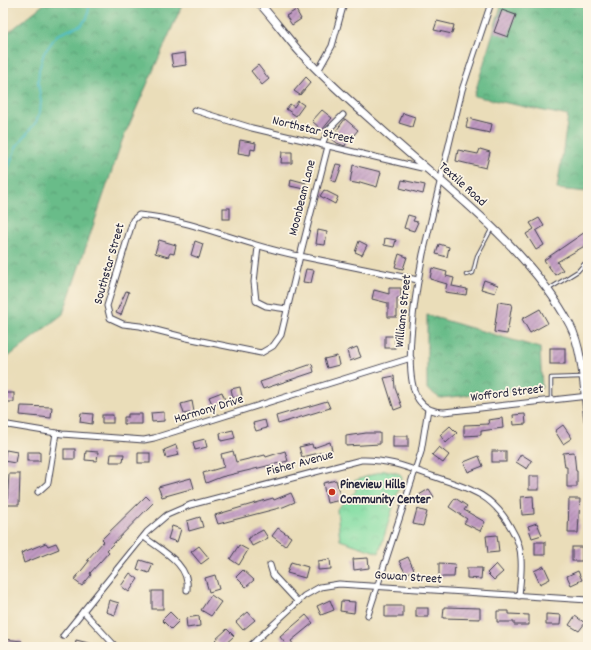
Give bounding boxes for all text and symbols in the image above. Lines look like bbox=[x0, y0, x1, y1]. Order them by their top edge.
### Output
street label: Northstar Street bbox=[270, 112, 356, 150]
street label: Moonbeam Lane bbox=[284, 158, 322, 238]
street label: Textile Road bbox=[434, 158, 490, 212]
street label: Southstar Street bbox=[89, 221, 131, 307]
street label: Williams Street bbox=[391, 273, 417, 349]
street label: Wofford Street bbox=[469, 380, 545, 408]
street label: Harmony Drive bbox=[172, 390, 246, 430]
street label: Fisher Avenue bbox=[264, 446, 336, 482]
place label: Pineview Hills Community Center bbox=[340, 476, 432, 510]
marker: Pineview Hills Community Center bbox=[327, 487, 337, 497]
street label: Gowan Street bbox=[374, 566, 442, 590]

